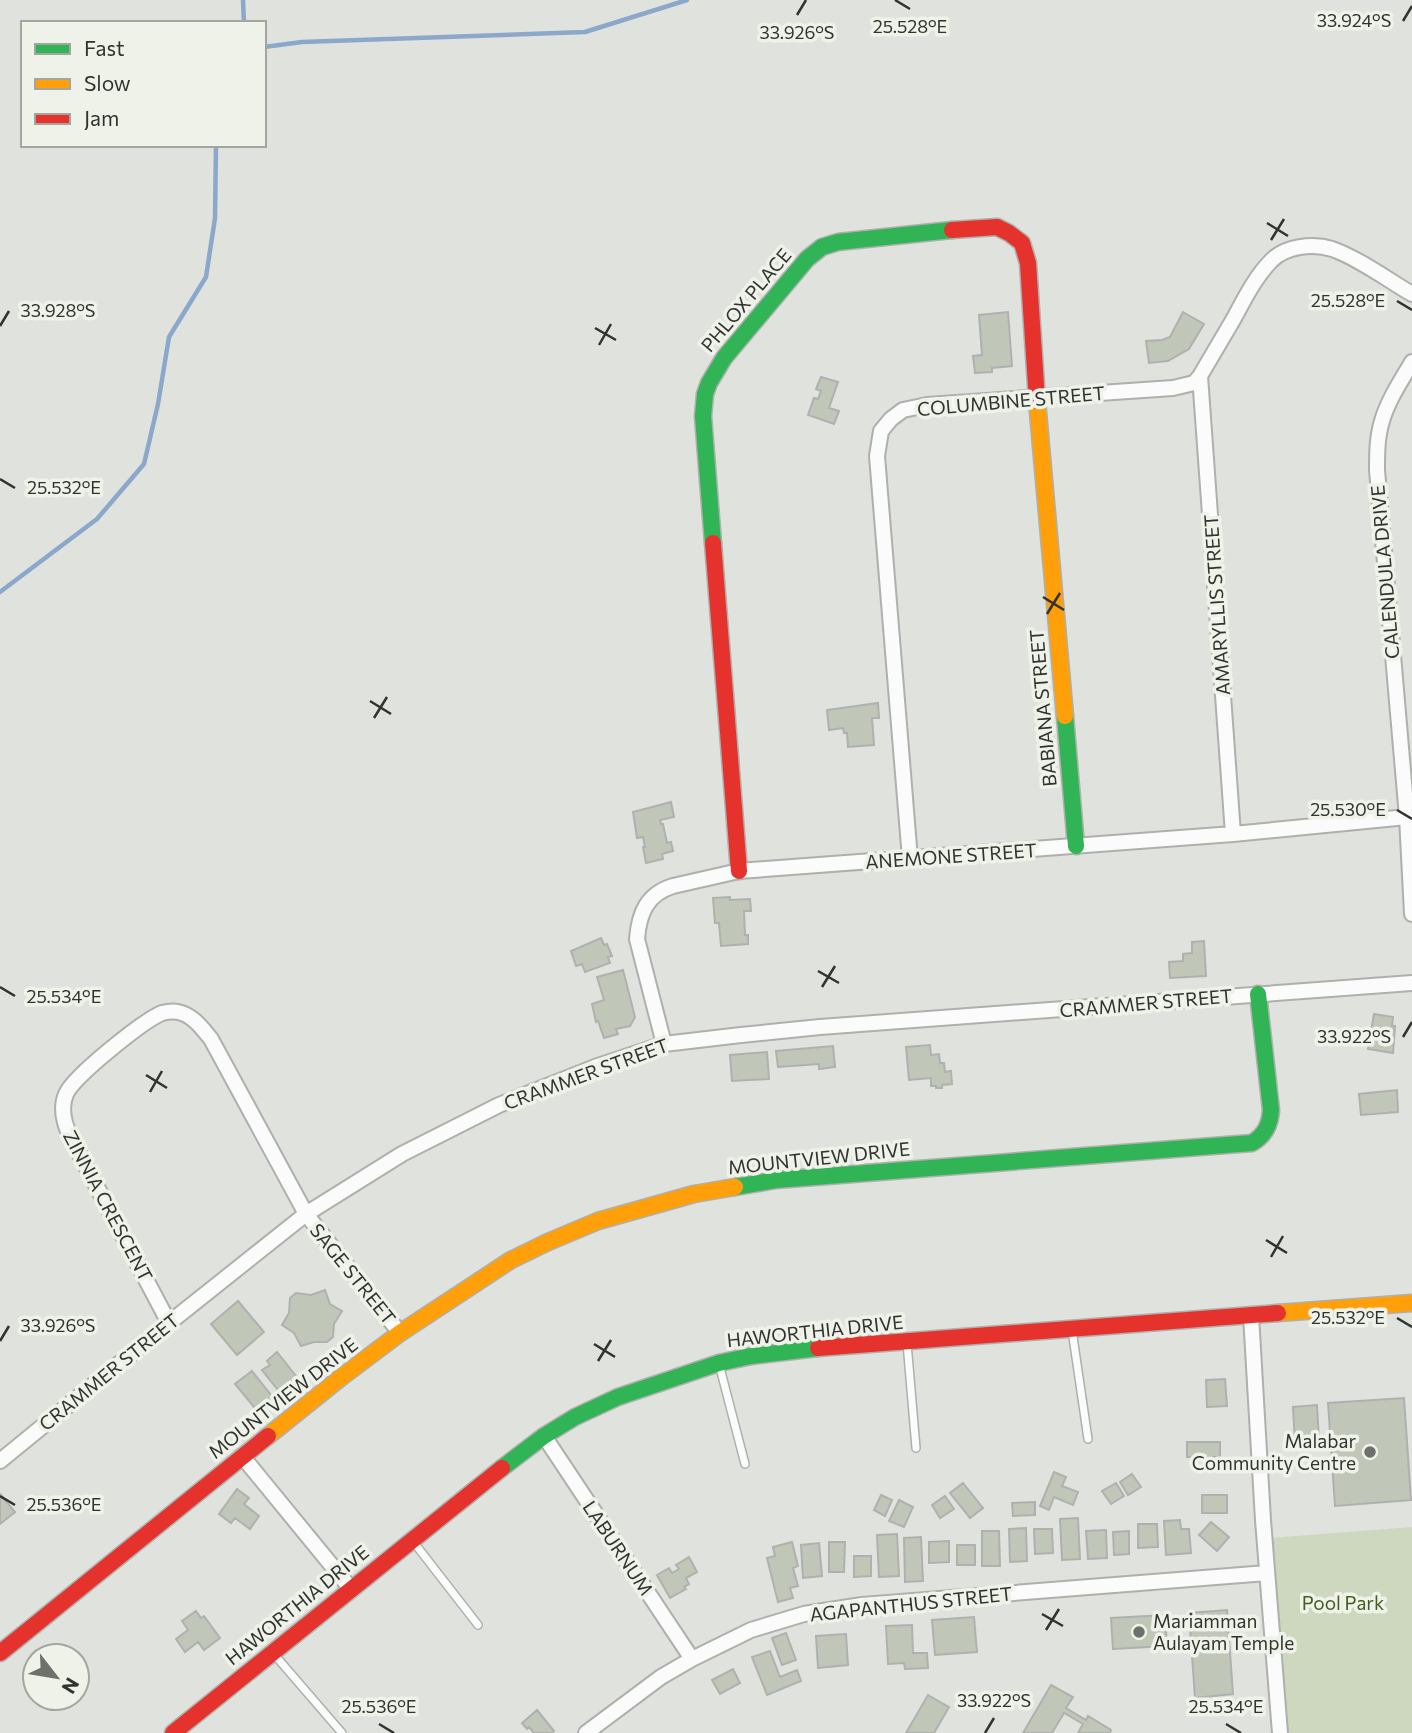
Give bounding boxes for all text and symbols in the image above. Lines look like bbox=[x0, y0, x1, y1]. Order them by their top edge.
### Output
text: 33.924°S bbox=[1317, 9, 1391, 31]
text: 25.528°E bbox=[873, 15, 947, 37]
legend bbox=[21, 21, 266, 147]
text: 33.926°S bbox=[760, 21, 834, 43]
text: Fast bbox=[84, 35, 125, 60]
text: Slow bbox=[84, 70, 131, 95]
text: Jam bbox=[84, 105, 119, 130]
street label: PHLOX PLACE bbox=[696, 243, 795, 356]
text: 25.528°E bbox=[1311, 289, 1385, 311]
text: 33.928°S bbox=[21, 299, 95, 321]
street label: COLUMBINE STREET bbox=[916, 381, 1106, 420]
text: 25.532°E bbox=[27, 476, 101, 498]
street label: CALENDULA DRIVE bbox=[1365, 484, 1404, 660]
street label: AMARYLLIS STREET bbox=[1199, 514, 1234, 696]
street label: BABIANA STREET bbox=[1024, 629, 1061, 788]
text: 25.530°E bbox=[1310, 798, 1386, 820]
street label: ANEMONE STREET bbox=[864, 838, 1037, 873]
street label: CRAMMER STREET bbox=[1059, 983, 1233, 1022]
text: 25.534°E bbox=[27, 985, 101, 1007]
text: 33.922°S bbox=[1317, 1025, 1391, 1047]
street label: CRAMMER STREET bbox=[500, 1033, 671, 1114]
street label: ZINNIA CRESCENT bbox=[59, 1126, 158, 1285]
street label: MOUNTVIEW DRIVE bbox=[727, 1137, 911, 1178]
street label: SAGE STREET bbox=[306, 1219, 401, 1329]
text: 25.532°E bbox=[1311, 1306, 1385, 1328]
street label: CRAMMER STREET bbox=[34, 1308, 183, 1435]
street label: HAWORTHIA DRIVE bbox=[725, 1310, 904, 1351]
text: 33.926°S bbox=[21, 1314, 95, 1336]
street label: MOUNTVIEW DRIVE bbox=[204, 1332, 362, 1463]
place label: Malabar Community Centre bbox=[1192, 1429, 1356, 1474]
marker: Malabar Community Centre bbox=[1362, 1444, 1378, 1460]
text: 25.536°E bbox=[27, 1493, 101, 1515]
street label: LABURNUM bbox=[578, 1496, 658, 1599]
street label: HAWORTHIA DRIVE bbox=[220, 1540, 373, 1669]
street label: AGAPANTHUS STREET bbox=[809, 1581, 1013, 1626]
park label: Pool Park bbox=[1302, 1591, 1384, 1614]
place label: Mariamman Aulayam Temple bbox=[1153, 1609, 1294, 1654]
marker: Mariamman Aulayam Temple bbox=[1131, 1624, 1147, 1640]
north arrow bbox=[21, 1642, 91, 1712]
text: N bbox=[57, 1674, 85, 1698]
text: 33.922°S bbox=[957, 1689, 1031, 1711]
text: 25.536°E bbox=[342, 1695, 416, 1717]
text: 25.534°E bbox=[1189, 1695, 1263, 1717]

